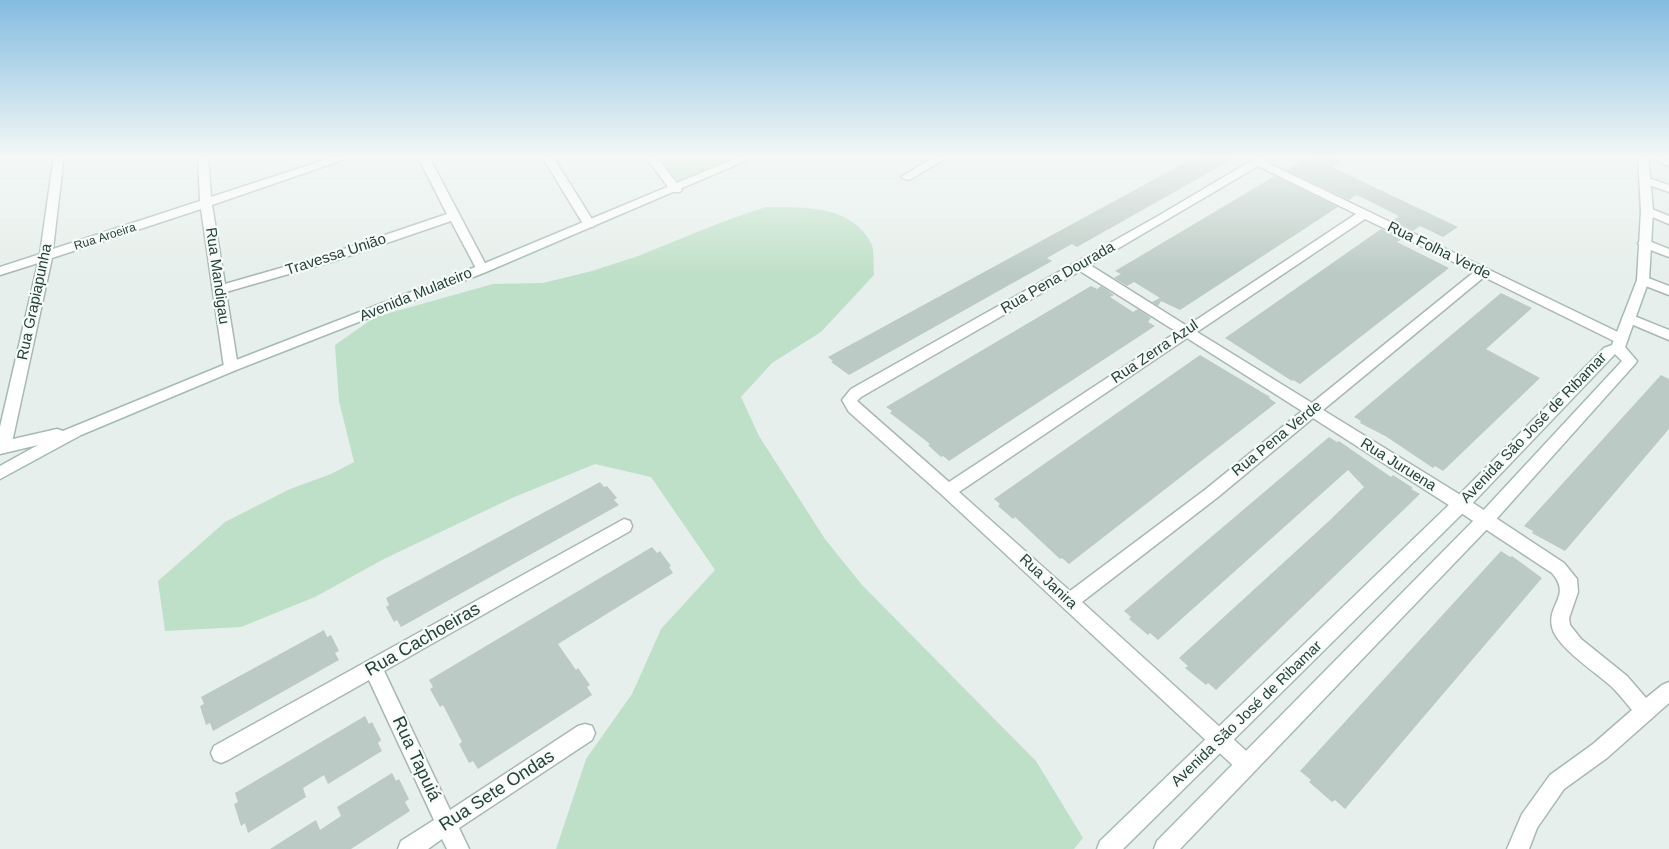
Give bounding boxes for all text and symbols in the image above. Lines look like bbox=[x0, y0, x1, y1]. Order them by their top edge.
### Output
street label: Rua Folha Verde bbox=[1384, 218, 1494, 284]
street label: Rua Aroeira bbox=[72, 220, 138, 254]
street label: Rua Mandigau bbox=[201, 226, 233, 326]
street label: Travessa União bbox=[284, 230, 388, 280]
street label: Rua Pena Dourada bbox=[998, 238, 1118, 318]
street label: Rua Grapiapunha bbox=[14, 242, 56, 362]
street label: Avenida Mulateiro bbox=[357, 264, 475, 326]
street label: Rua Zerra Azul bbox=[1108, 316, 1202, 388]
street label: Avenida São José de Ribamar bbox=[1457, 349, 1611, 507]
street label: Rua Pena Verde bbox=[1229, 397, 1325, 481]
street label: Rua Juruena bbox=[1357, 435, 1439, 495]
street label: Rua Janira bbox=[1015, 551, 1081, 613]
street label: Rua Cachoeiras bbox=[362, 598, 484, 682]
street label: Avenida São José de Ribamar bbox=[1168, 637, 1326, 791]
street label: Rua Tapuiá bbox=[387, 713, 445, 805]
street label: Rua Sete Ondas bbox=[435, 746, 559, 836]

